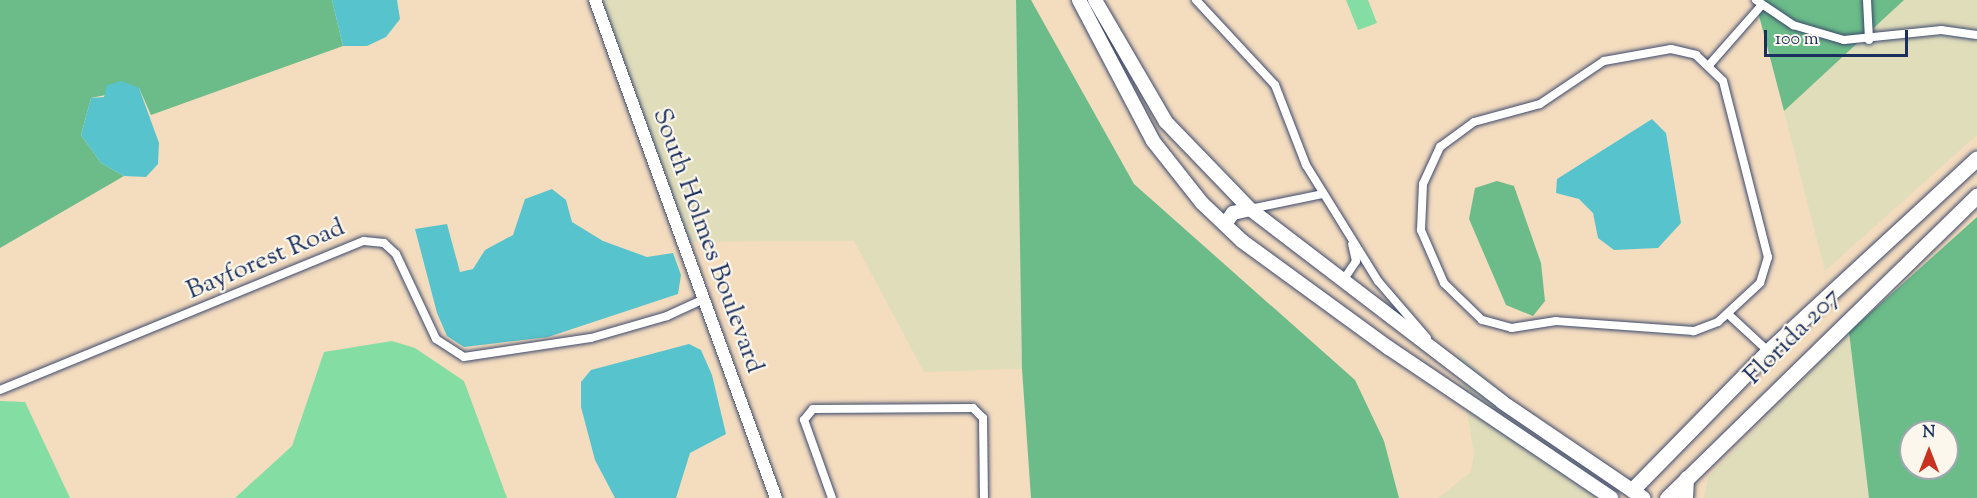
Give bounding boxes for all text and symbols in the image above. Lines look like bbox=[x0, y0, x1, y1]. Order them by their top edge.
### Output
scale bar bbox=[1767, 18, 1911, 56]
text: 100 m bbox=[1775, 27, 1819, 53]
street label: South Holmes Boulevard bbox=[645, 104, 769, 378]
street label: Bayforest Road bbox=[182, 213, 350, 307]
street label: Florida 207 bbox=[1738, 282, 1848, 392]
north arrow bbox=[1899, 420, 1959, 480]
text: N bbox=[1923, 422, 1935, 445]

